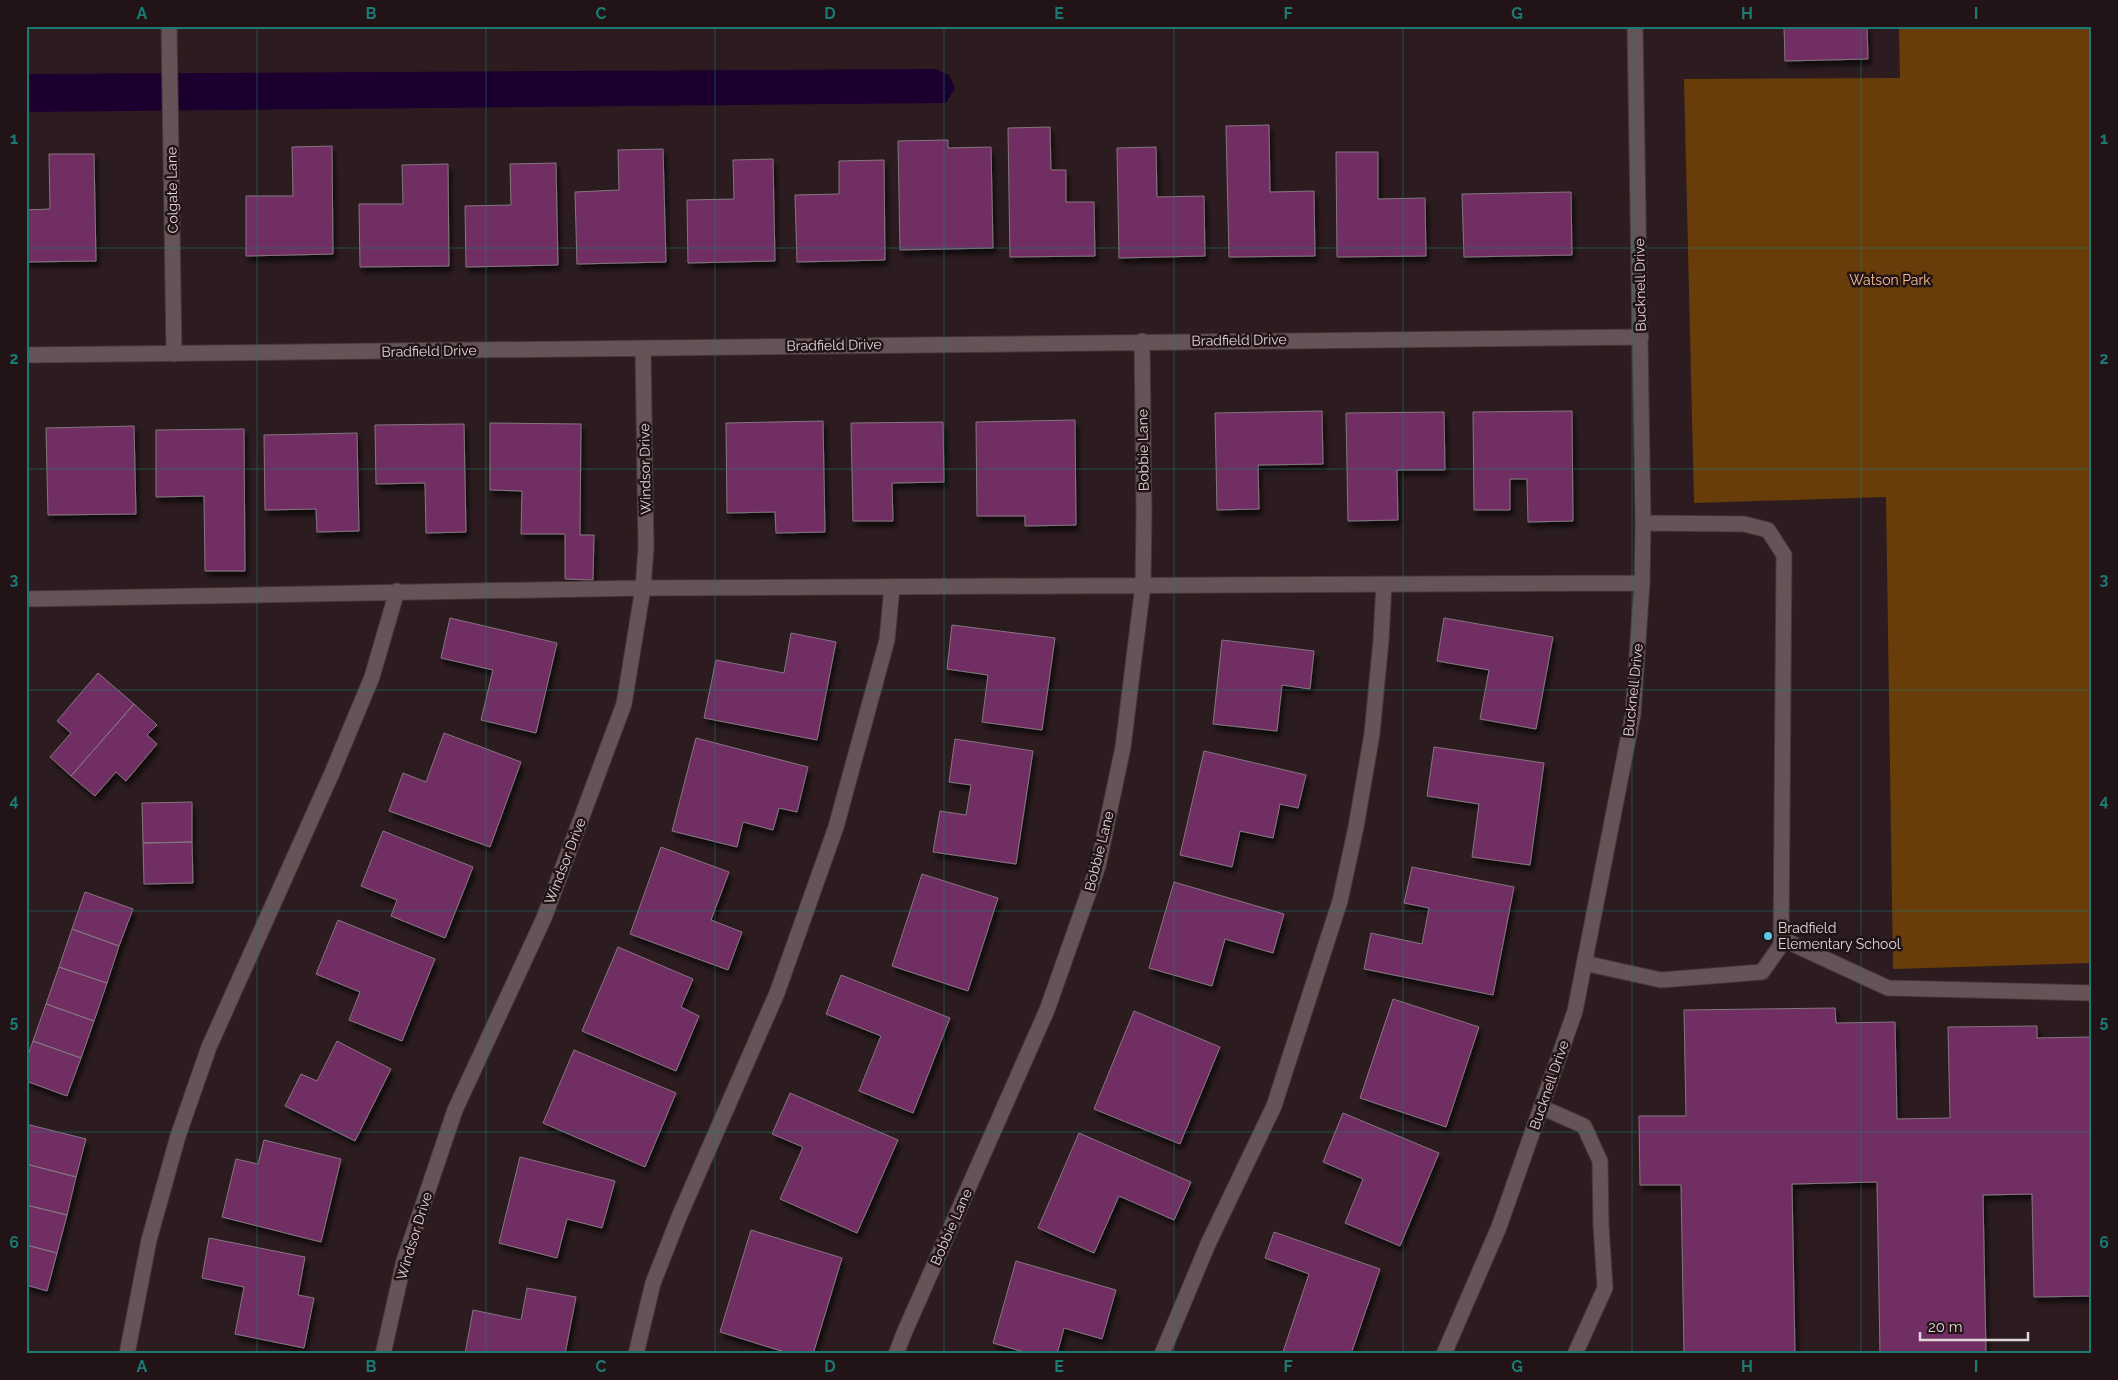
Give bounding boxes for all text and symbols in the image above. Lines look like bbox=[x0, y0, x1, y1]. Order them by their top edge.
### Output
text: A bbox=[137, 4, 148, 23]
text: B bbox=[366, 4, 377, 23]
text: C bbox=[596, 4, 607, 23]
text: D bbox=[824, 4, 836, 23]
text: E bbox=[1054, 4, 1064, 23]
text: F bbox=[1283, 4, 1293, 23]
text: G bbox=[1511, 4, 1523, 23]
text: H bbox=[1741, 4, 1753, 23]
text: I bbox=[1974, 4, 1978, 23]
text: 1 bbox=[10, 129, 18, 148]
text: 1 bbox=[2100, 129, 2108, 148]
street label: Colgate Lane bbox=[163, 147, 181, 233]
street label: Bucknell Drive bbox=[1631, 238, 1649, 332]
park label: Watson Park bbox=[1849, 272, 1931, 288]
street label: Bradfield Drive bbox=[1191, 331, 1287, 349]
street label: Bradfield Drive bbox=[786, 336, 882, 354]
street label: Bradfield Drive bbox=[381, 342, 477, 360]
text: 2 bbox=[9, 349, 19, 368]
text: 2 bbox=[2099, 349, 2109, 368]
street label: Bobbie Lane bbox=[1134, 409, 1152, 491]
street label: Windsor Drive bbox=[636, 423, 654, 515]
text: 3 bbox=[10, 570, 19, 589]
text: 3 bbox=[2100, 570, 2109, 589]
street label: Bucknell Drive bbox=[1620, 643, 1646, 737]
text: 4 bbox=[9, 791, 19, 810]
text: 4 bbox=[2099, 791, 2109, 810]
street label: Bobbie Lane bbox=[1081, 809, 1117, 893]
street label: Windsor Drive bbox=[541, 816, 589, 906]
place label: Bradfield Elementary School bbox=[1778, 920, 1901, 952]
marker: Bradfield Elementary School bbox=[1762, 930, 1774, 942]
text: 5 bbox=[10, 1012, 19, 1031]
text: 5 bbox=[2100, 1012, 2109, 1031]
street label: Bucknell Drive bbox=[1526, 1038, 1572, 1132]
street label: Bobbie Lane bbox=[927, 1186, 975, 1268]
street label: Windsor Drive bbox=[393, 1190, 435, 1282]
text: 6 bbox=[9, 1233, 19, 1252]
text: 6 bbox=[2099, 1233, 2109, 1252]
scale bar bbox=[1920, 1310, 2028, 1342]
text: 20 m bbox=[1928, 1318, 1963, 1336]
text: A bbox=[137, 1357, 148, 1376]
text: B bbox=[366, 1357, 377, 1376]
text: C bbox=[596, 1357, 607, 1376]
text: D bbox=[824, 1357, 836, 1376]
text: E bbox=[1054, 1357, 1064, 1376]
text: F bbox=[1283, 1357, 1293, 1376]
text: G bbox=[1511, 1357, 1523, 1376]
text: H bbox=[1741, 1357, 1753, 1376]
text: I bbox=[1974, 1357, 1978, 1376]

